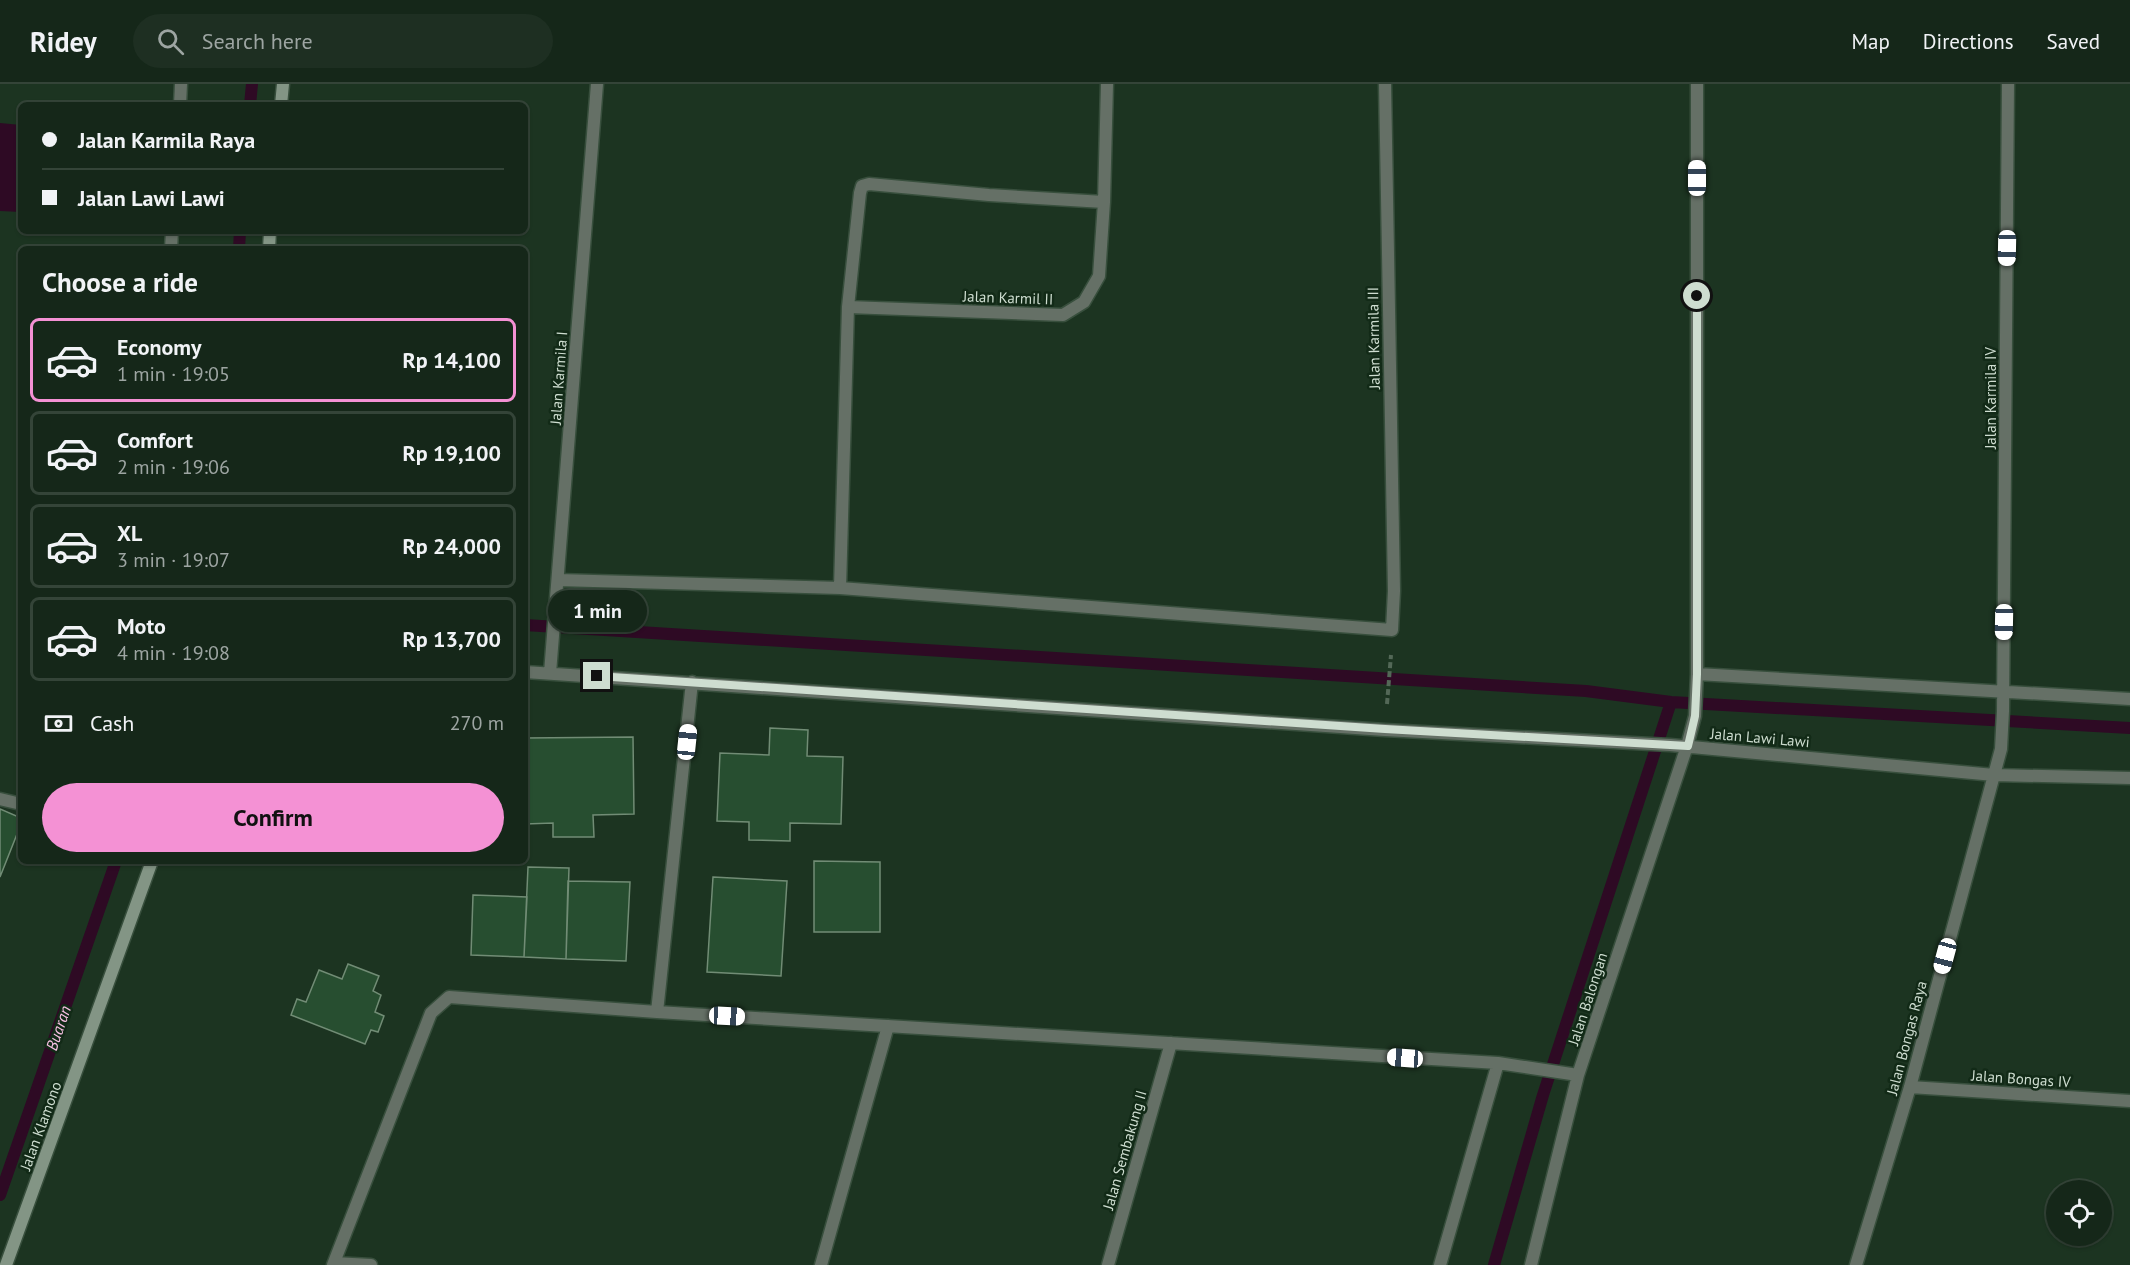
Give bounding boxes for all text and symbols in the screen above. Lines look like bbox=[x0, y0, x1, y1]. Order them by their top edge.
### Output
search box bbox=[133, 14, 553, 68]
text: Ridey bbox=[30, 23, 97, 60]
icon: search bbox=[154, 25, 187, 58]
text: Search here bbox=[202, 27, 313, 55]
text: Map bbox=[1851, 28, 1890, 55]
text: Directions bbox=[1923, 28, 2014, 55]
text: Saved bbox=[2047, 28, 2100, 55]
text: Jalan Karmila Raya bbox=[78, 126, 255, 154]
car bbox=[1688, 160, 1706, 196]
text: Jalan Lawi Lawi bbox=[78, 184, 225, 212]
car bbox=[1998, 230, 2016, 266]
text: Choose a ride bbox=[42, 265, 198, 299]
route start bbox=[1683, 282, 1710, 309]
street label: Jalan Karmil II bbox=[962, 286, 1054, 309]
street label: Jalan Karmila III bbox=[1363, 287, 1384, 390]
street label: Jalan Karmila I bbox=[546, 331, 571, 426]
icon: car bbox=[45, 333, 99, 387]
text: Economy bbox=[117, 333, 201, 361]
text: Rp 14,100 bbox=[402, 346, 501, 374]
street label: Jalan Karmila IV bbox=[1981, 347, 2000, 450]
text: 1 min · 19:05 bbox=[117, 361, 230, 387]
icon: car bbox=[45, 426, 99, 480]
text: Comfort bbox=[117, 426, 193, 454]
text: Rp 19,100 bbox=[402, 439, 501, 467]
text: 2 min · 19:06 bbox=[117, 454, 230, 480]
icon: car bbox=[45, 519, 99, 573]
text: XL bbox=[117, 519, 142, 547]
text: Rp 24,000 bbox=[402, 532, 501, 560]
text: 3 min · 19:07 bbox=[117, 547, 230, 573]
callout: 1 min bbox=[548, 589, 646, 631]
text: 1 min bbox=[573, 598, 622, 624]
car bbox=[1995, 604, 2013, 640]
icon: car bbox=[45, 612, 99, 666]
text: Moto bbox=[117, 612, 166, 640]
text: Rp 13,700 bbox=[402, 625, 501, 653]
text: 4 min · 19:08 bbox=[117, 640, 230, 666]
route end bbox=[583, 662, 610, 689]
icon: cash bbox=[42, 707, 75, 740]
text: Cash bbox=[90, 709, 134, 737]
text: 270 m bbox=[450, 710, 504, 736]
car bbox=[676, 723, 698, 761]
street label: Jalan Lawi Lawi bbox=[1709, 724, 1811, 751]
button: Confirm bbox=[42, 783, 504, 852]
car bbox=[1932, 936, 1958, 976]
street label: Jalan Balongan bbox=[1563, 950, 1611, 1049]
street label: Jalan Bongas Raya bbox=[1882, 979, 1931, 1098]
water label: Buaran bbox=[41, 1003, 75, 1053]
car bbox=[709, 1006, 745, 1026]
car bbox=[1386, 1048, 1424, 1068]
street label: Jalan Bongas IV bbox=[1970, 1065, 2072, 1091]
street label: Jalan Klamono bbox=[15, 1079, 65, 1174]
street label: Jalan Sembakung II bbox=[1098, 1088, 1151, 1213]
map controls bbox=[2046, 1180, 2112, 1246]
button: locate bbox=[2046, 1180, 2112, 1246]

